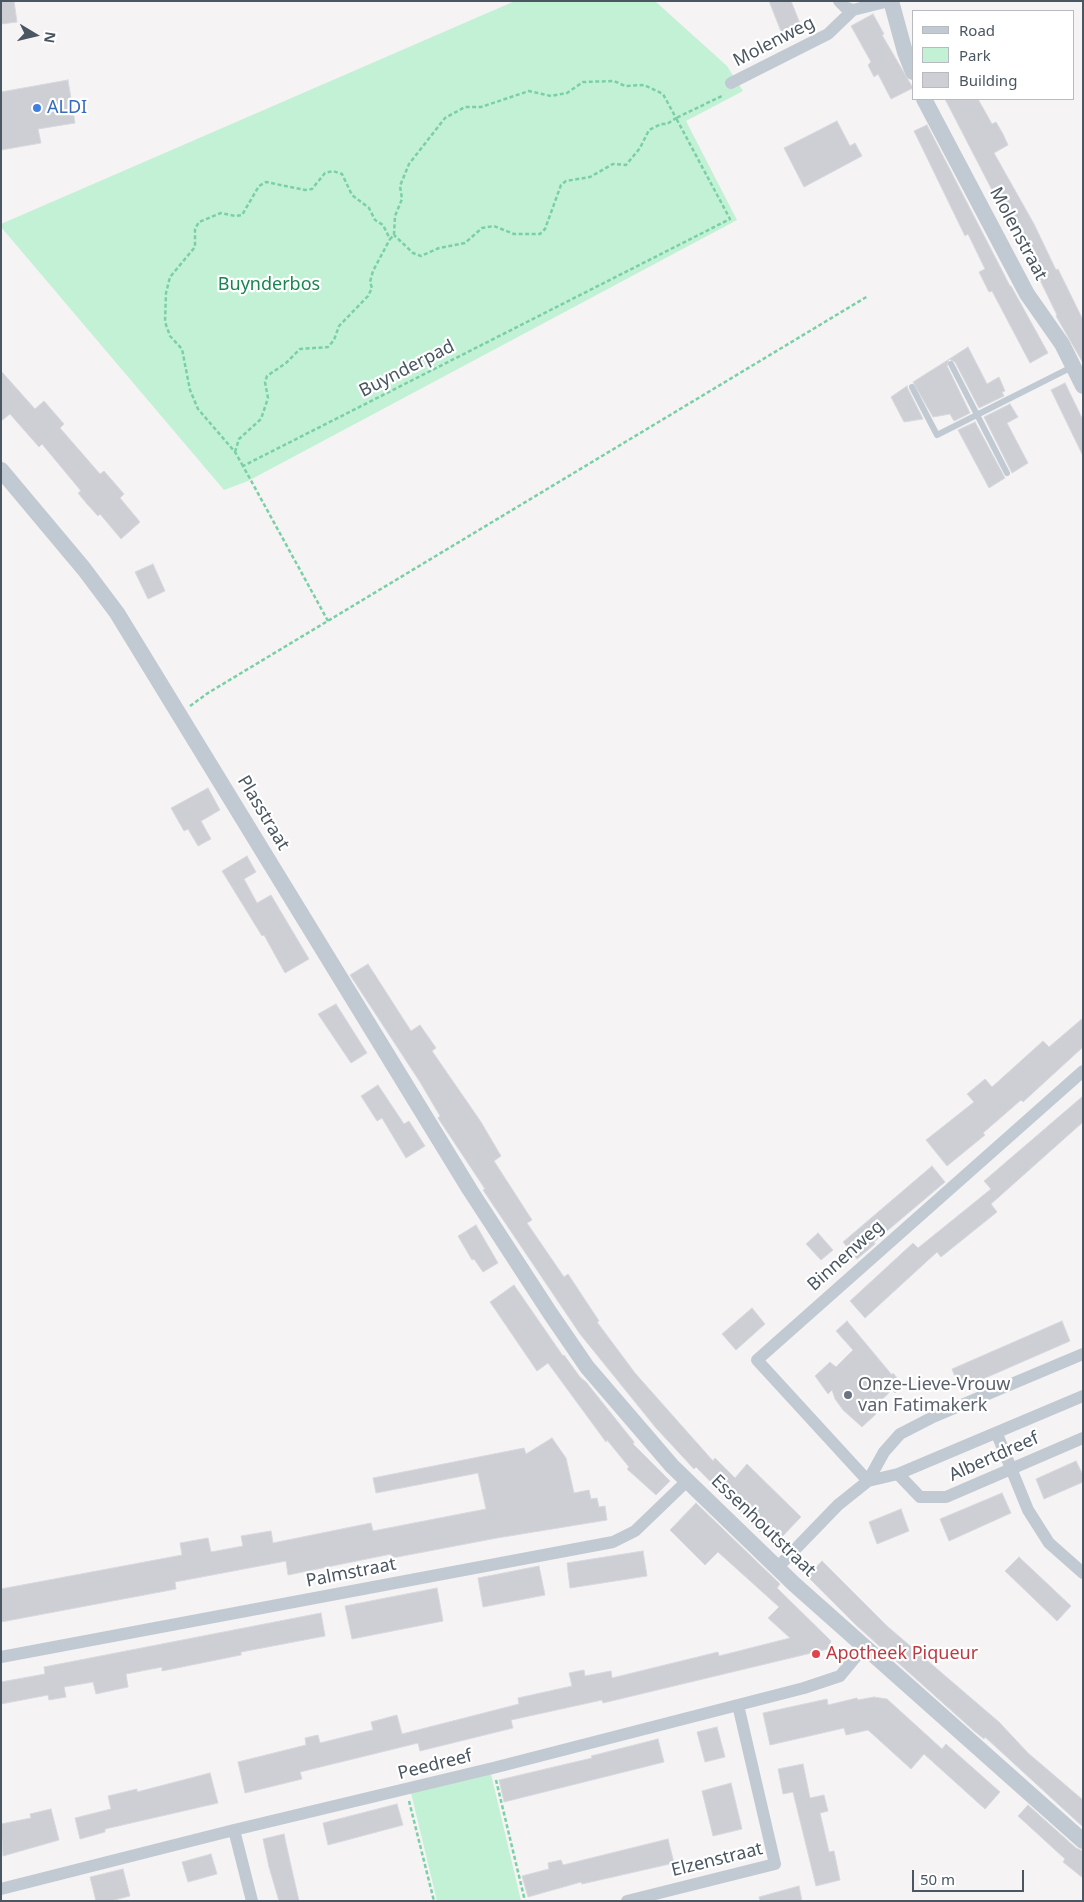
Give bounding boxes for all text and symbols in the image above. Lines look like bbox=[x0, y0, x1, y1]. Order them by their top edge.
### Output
north arrow bbox=[10, 10, 60, 60]
legend bbox=[912, 10, 1074, 100]
street label: Molenweg bbox=[730, 12, 818, 72]
text: Road bbox=[959, 20, 995, 40]
text: N bbox=[40, 30, 61, 45]
text: Park bbox=[959, 45, 991, 65]
text: Building bbox=[959, 70, 1017, 90]
place label: ALDI bbox=[47, 97, 87, 119]
marker: ALDI bbox=[31, 102, 43, 114]
street label: Molenstraat bbox=[985, 184, 1051, 284]
park label: Buynderbos bbox=[218, 274, 320, 296]
street label: Buynderpad bbox=[356, 336, 458, 402]
street label: Plasstraat bbox=[232, 772, 294, 854]
street label: Binnenweg bbox=[803, 1216, 889, 1296]
place label: Onze-Lieve-Vrouw van Fatimakerk bbox=[858, 1374, 1010, 1416]
marker: Onze-Lieve-Vrouw van Fatimakerk bbox=[842, 1389, 854, 1401]
street label: Albertdreef bbox=[946, 1428, 1042, 1486]
street label: Essenhoutstraat bbox=[706, 1471, 820, 1581]
street label: Palmstraat bbox=[304, 1554, 398, 1592]
place label: Apotheek Piqueur bbox=[826, 1643, 978, 1665]
marker: Apotheek Piqueur bbox=[810, 1648, 822, 1660]
street label: Peedreef bbox=[396, 1745, 474, 1785]
street label: Elzenstraat bbox=[669, 1838, 765, 1882]
scale bar bbox=[914, 1860, 1026, 1892]
text: 50 m bbox=[920, 1869, 955, 1889]

